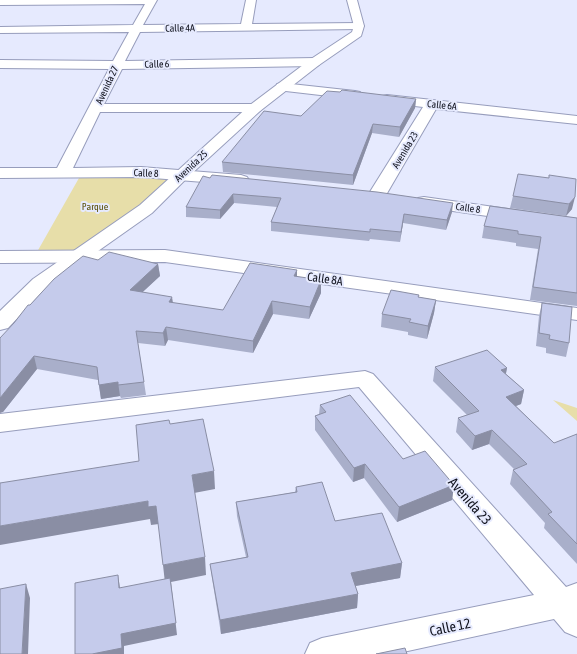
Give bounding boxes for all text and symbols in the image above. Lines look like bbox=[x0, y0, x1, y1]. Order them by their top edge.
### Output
street label: Calle 4A bbox=[165, 22, 195, 34]
street label: Calle 6 bbox=[144, 58, 170, 70]
street label: Avenida 27 bbox=[93, 64, 121, 106]
street label: Calle 6A bbox=[427, 98, 458, 112]
street label: Avenida 23 bbox=[390, 129, 420, 170]
street label: Avenida 25 bbox=[172, 148, 210, 184]
street label: Calle 8 bbox=[133, 167, 159, 179]
park label: Parque bbox=[82, 201, 109, 212]
street label: Calle 8 bbox=[455, 201, 481, 215]
street label: Calle 8A bbox=[306, 270, 344, 288]
street label: Avenida 23 bbox=[445, 474, 495, 528]
street label: Calle 12 bbox=[428, 615, 472, 639]

